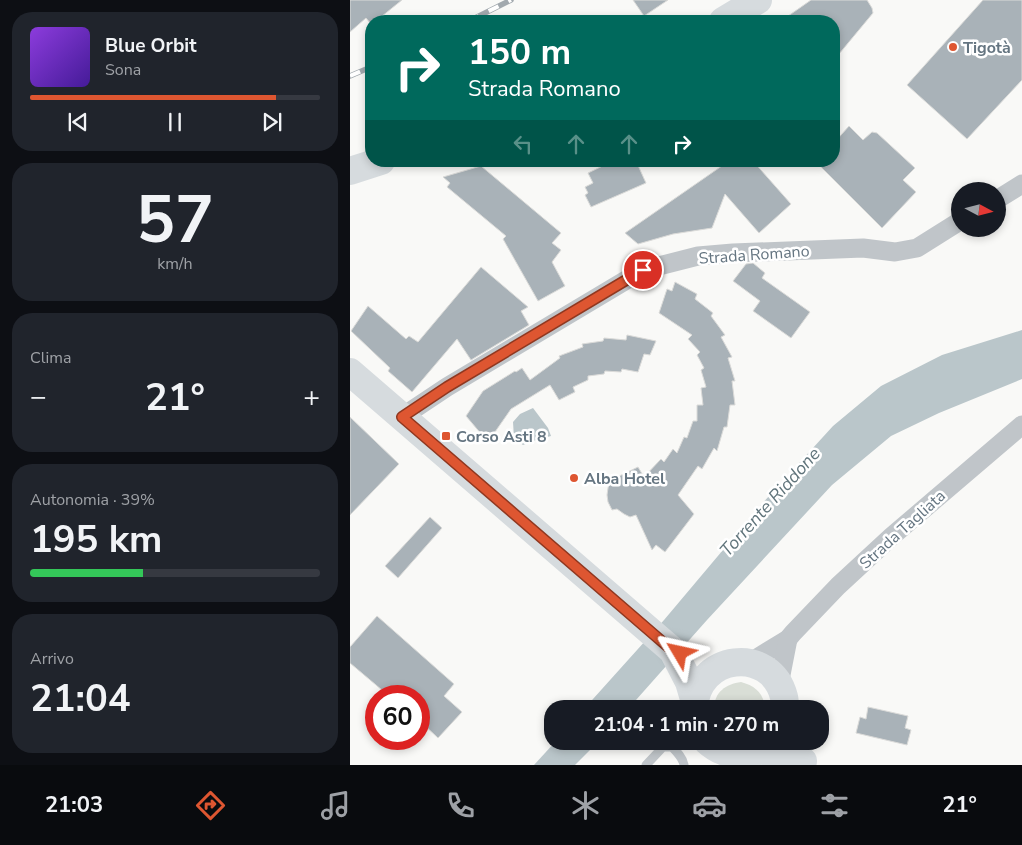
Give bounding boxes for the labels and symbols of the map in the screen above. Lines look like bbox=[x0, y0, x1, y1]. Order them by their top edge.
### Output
place label: Tigotà bbox=[963, 37, 1011, 59]
marker: Tigotà bbox=[947, 41, 959, 53]
north arrow bbox=[951, 182, 1006, 238]
street label: Strada Romano bbox=[698, 240, 810, 270]
pin bbox=[622, 249, 664, 291]
place label: Corso Asti 8 bbox=[456, 426, 547, 448]
marker: Corso Asti 8 bbox=[440, 430, 452, 442]
water label: Torrente Riddone bbox=[714, 442, 826, 562]
place label: Alba Hotel bbox=[584, 468, 665, 490]
marker: Alba Hotel bbox=[568, 472, 580, 484]
street label: Strada Tagliata bbox=[855, 485, 950, 574]
position arrow bbox=[653, 626, 705, 678]
speed limit sign: 60 bbox=[365, 685, 430, 750]

